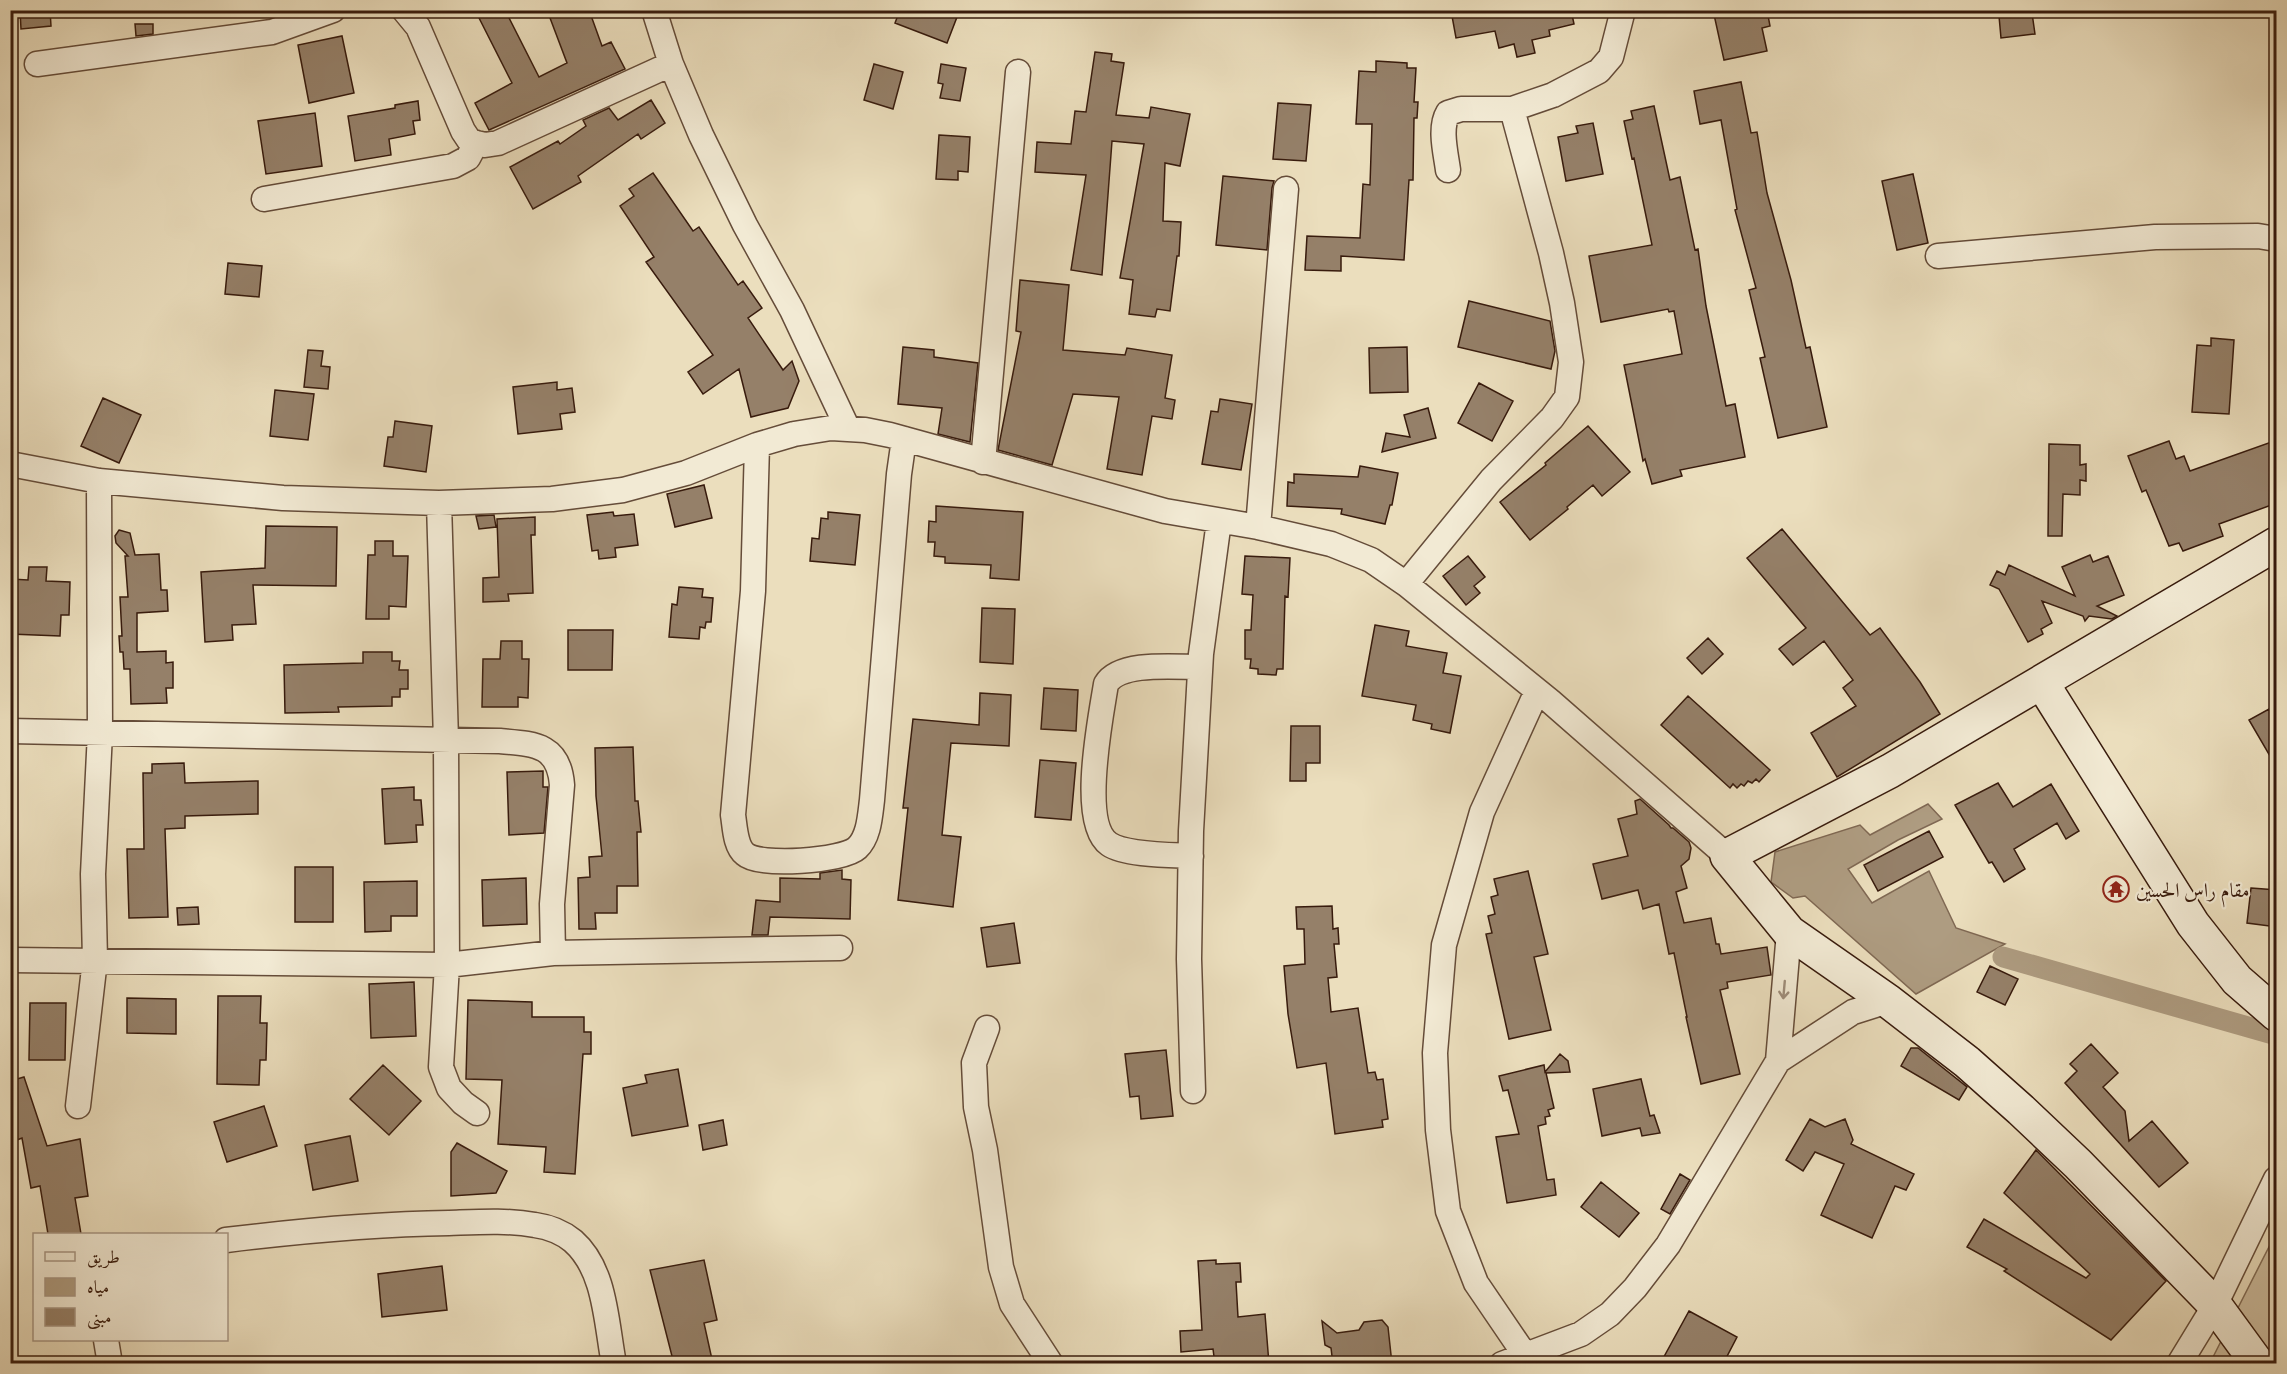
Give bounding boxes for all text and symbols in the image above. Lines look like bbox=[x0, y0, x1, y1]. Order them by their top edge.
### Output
temple icon: مقام راس الحسين bbox=[2101, 874, 2131, 904]
place label: مقام راس الحسين bbox=[2136, 875, 2249, 908]
one-way arrow bbox=[1778, 980, 1789, 1000]
legend bbox=[33, 1233, 228, 1341]
text: طريق bbox=[87, 1243, 120, 1270]
text: مياه bbox=[87, 1273, 109, 1300]
text: مبنى bbox=[87, 1303, 112, 1330]

